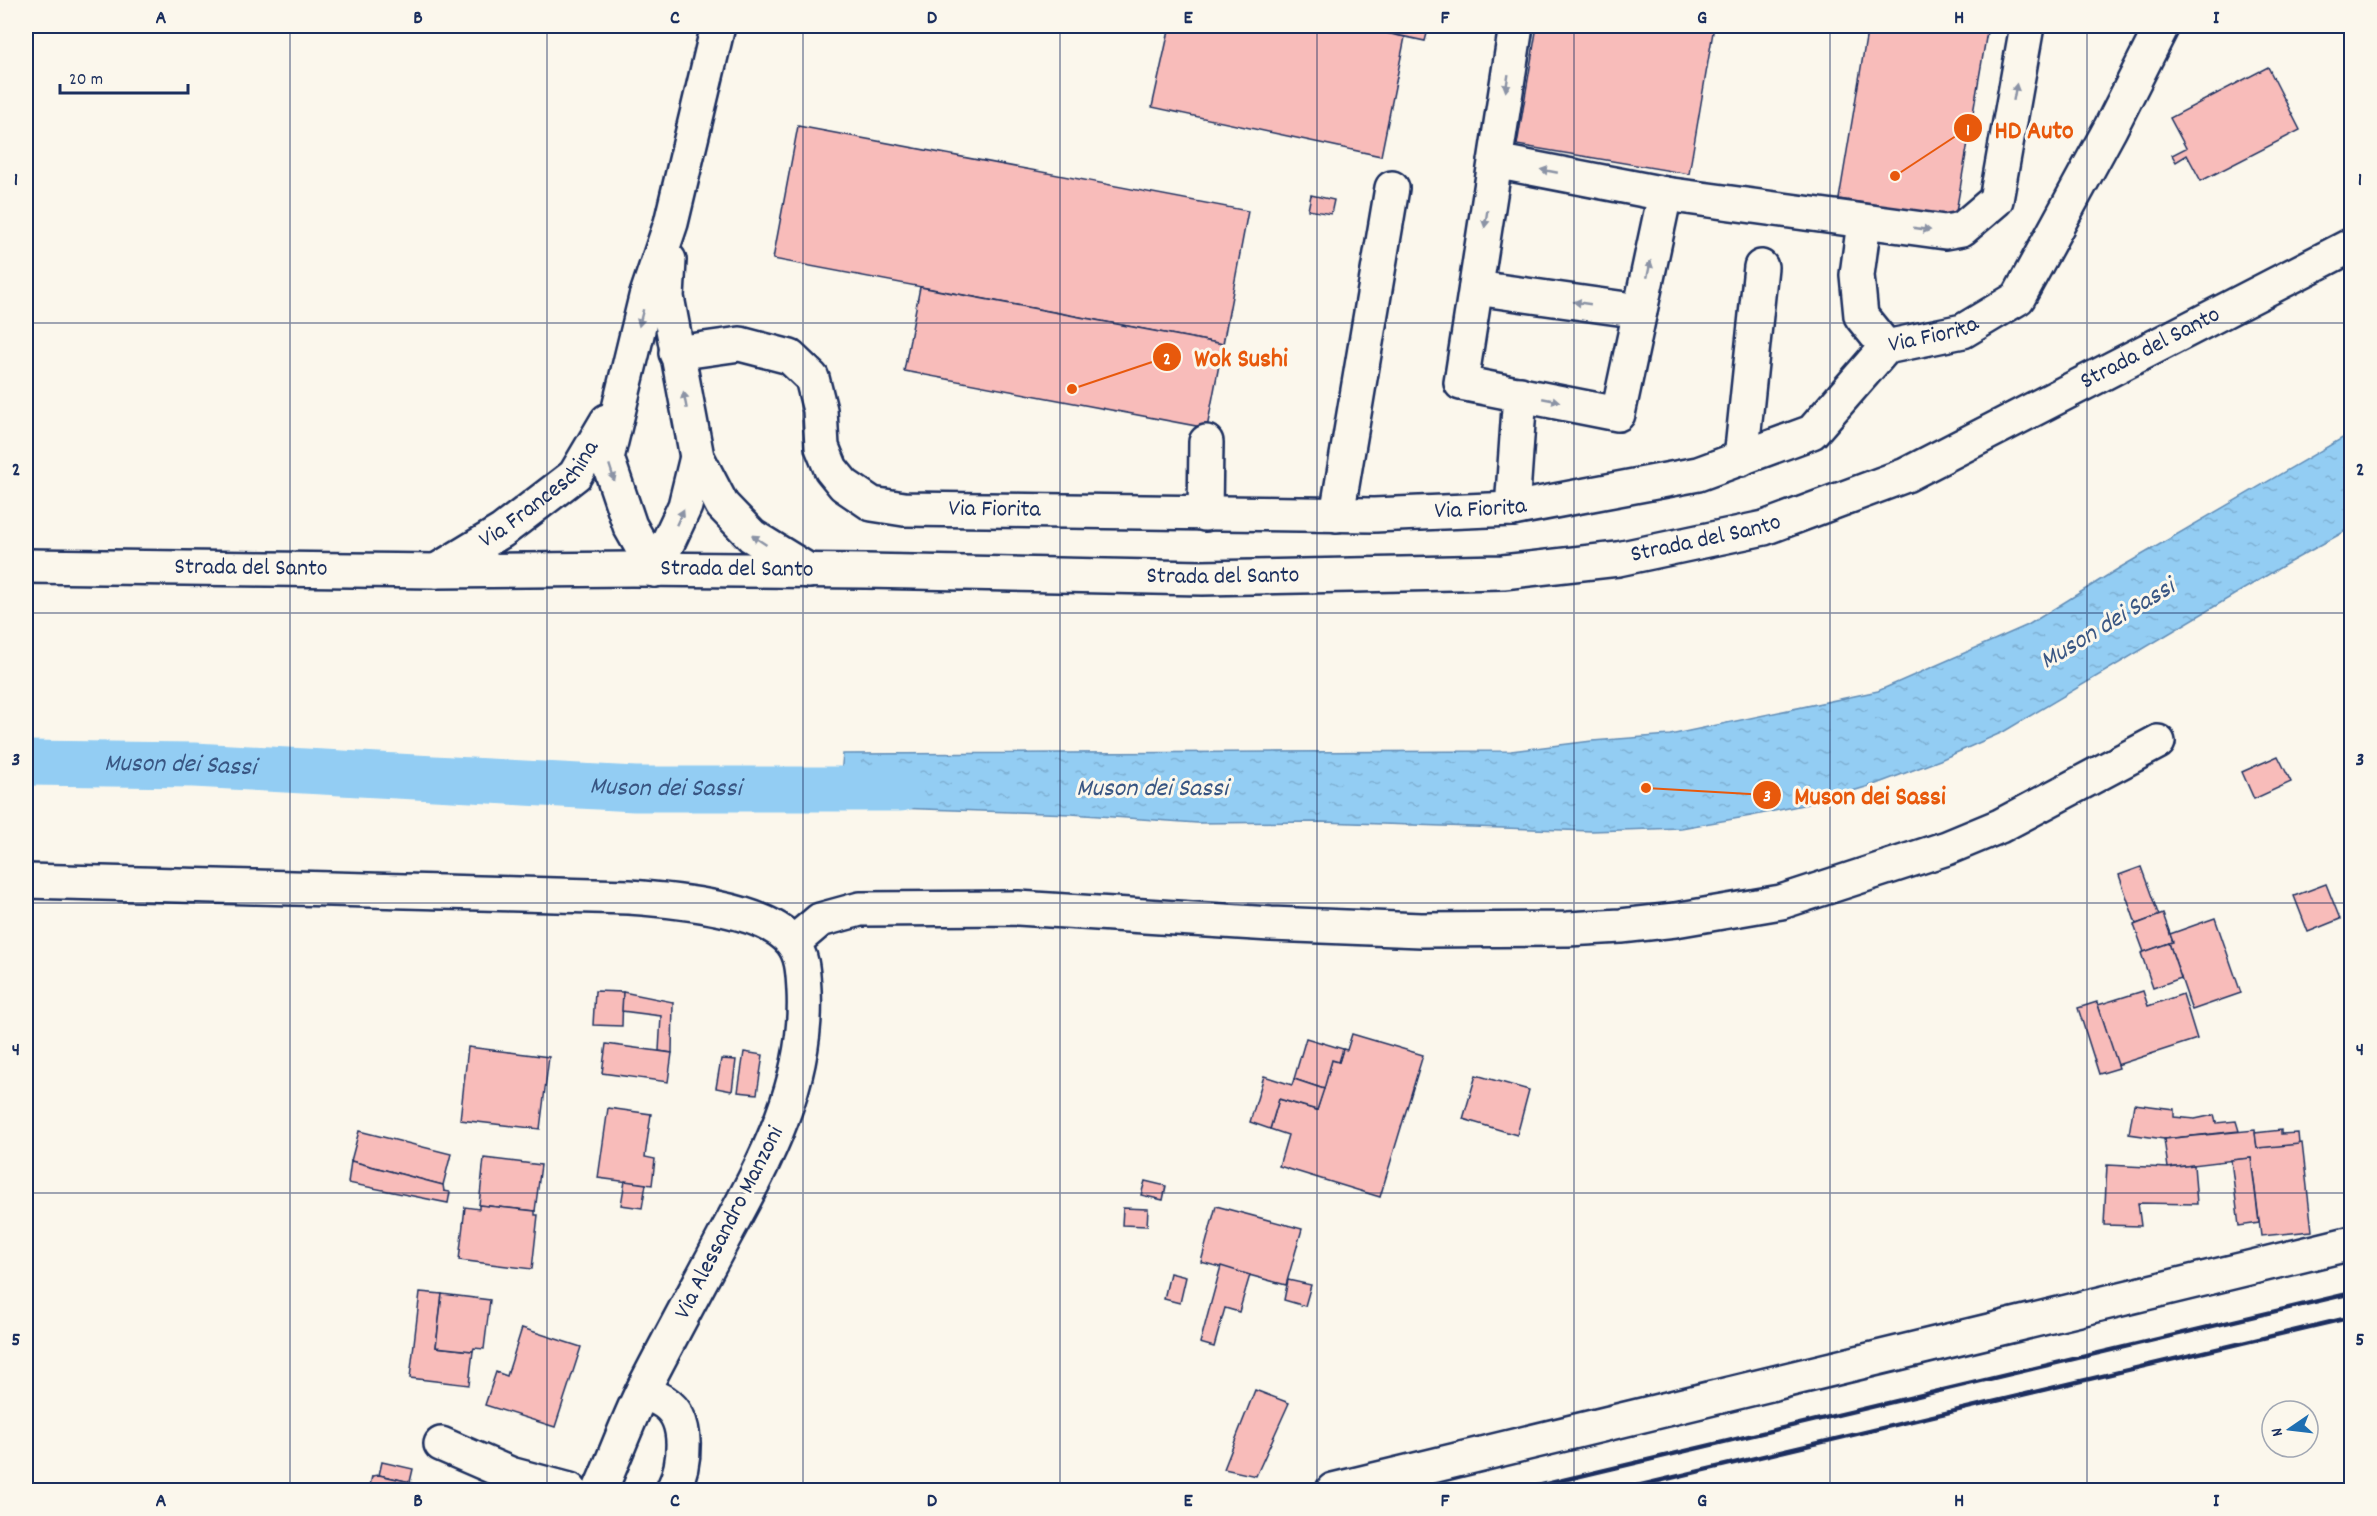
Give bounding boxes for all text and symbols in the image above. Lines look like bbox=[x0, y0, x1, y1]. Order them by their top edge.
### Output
text: A bbox=[156, 5, 167, 33]
text: B bbox=[413, 5, 423, 33]
text: C bbox=[670, 5, 680, 33]
text: D bbox=[927, 5, 938, 33]
text: E bbox=[1183, 5, 1193, 33]
text: F bbox=[1441, 5, 1451, 33]
text: G bbox=[1697, 5, 1707, 33]
text: H bbox=[1954, 5, 1964, 33]
text: I bbox=[2213, 5, 2220, 33]
scale bar bbox=[60, 57, 188, 95]
text: 20 m bbox=[69, 68, 103, 93]
one-way arrow bbox=[1502, 74, 1511, 93]
one-way arrow bbox=[2011, 82, 2020, 101]
callout: HD Auto bbox=[1953, 106, 2086, 150]
text: HD Auto bbox=[1994, 114, 2074, 151]
text: 1 bbox=[1966, 119, 1970, 144]
one-way arrow bbox=[1539, 166, 1558, 175]
text: 1 bbox=[14, 167, 18, 195]
text: 1 bbox=[2358, 167, 2362, 195]
one-way arrow bbox=[1482, 210, 1491, 229]
one-way arrow bbox=[1913, 225, 1932, 234]
one-way arrow bbox=[1645, 259, 1654, 278]
one-way arrow bbox=[1572, 298, 1591, 307]
street label: Strada del Santo bbox=[2075, 299, 2227, 399]
street label: Via Fiorita bbox=[1886, 308, 1986, 363]
one-way arrow bbox=[636, 309, 646, 328]
callout: Wok Sushi bbox=[1152, 335, 1300, 379]
text: Wok Sushi bbox=[1194, 342, 1288, 379]
text: 2 bbox=[1163, 348, 1171, 373]
one-way arrow bbox=[680, 390, 689, 409]
one-way arrow bbox=[1542, 396, 1561, 405]
street label: Via Franceschina bbox=[473, 434, 609, 558]
text: 2 bbox=[12, 457, 20, 485]
text: 2 bbox=[2356, 457, 2364, 485]
one-way arrow bbox=[608, 464, 618, 482]
street label: Via Fiorita bbox=[1434, 489, 1530, 529]
street label: Via Fiorita bbox=[948, 493, 1042, 528]
street label: Strada del Santo bbox=[1628, 506, 1786, 573]
one-way arrow bbox=[676, 508, 685, 525]
one-way arrow bbox=[751, 534, 767, 545]
street label: Strada del Santo bbox=[174, 551, 328, 587]
street label: Strada del Santo bbox=[660, 552, 814, 588]
street label: Strada del Santo bbox=[1146, 559, 1300, 595]
water label: Muson dei Sassi bbox=[2034, 568, 2186, 680]
water label: Muson dei Sassi bbox=[104, 745, 261, 787]
text: 3 bbox=[12, 747, 20, 775]
text: 3 bbox=[2356, 747, 2364, 775]
water label: Muson dei Sassi bbox=[589, 768, 745, 808]
water label: Muson dei Sassi bbox=[1076, 771, 1232, 808]
callout: Muson dei Sassi bbox=[1752, 773, 1958, 817]
text: Muson dei Sassi bbox=[1794, 780, 1946, 817]
text: 3 bbox=[1763, 785, 1771, 810]
text: 4 bbox=[12, 1037, 20, 1065]
text: 4 bbox=[2356, 1037, 2364, 1065]
street label: Via Alessandro Manzoni bbox=[667, 1121, 793, 1325]
text: 5 bbox=[11, 1327, 21, 1355]
text: 5 bbox=[2355, 1327, 2365, 1355]
north arrow bbox=[2260, 1399, 2320, 1459]
text: N bbox=[2266, 1425, 2290, 1439]
text: A bbox=[156, 1488, 167, 1516]
text: B bbox=[413, 1488, 423, 1516]
text: C bbox=[670, 1488, 680, 1516]
text: D bbox=[927, 1488, 938, 1516]
text: E bbox=[1183, 1488, 1193, 1516]
text: F bbox=[1441, 1488, 1451, 1516]
text: G bbox=[1697, 1488, 1707, 1516]
text: H bbox=[1954, 1488, 1964, 1516]
text: I bbox=[2213, 1488, 2220, 1516]

